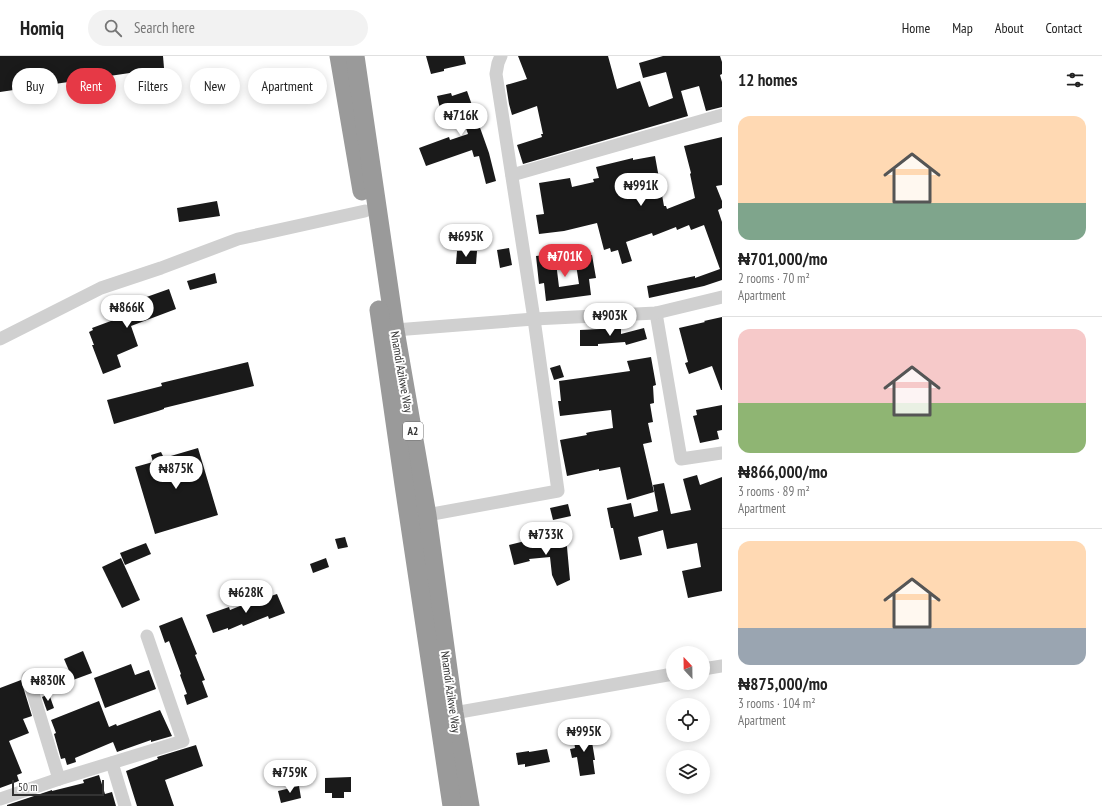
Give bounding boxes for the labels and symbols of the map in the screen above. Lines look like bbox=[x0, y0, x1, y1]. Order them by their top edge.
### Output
pin: ₦716K bbox=[433, 103, 489, 137]
pin: ₦991K bbox=[613, 173, 669, 207]
pin: ₦695K bbox=[438, 224, 494, 258]
pin: ₦701K bbox=[537, 244, 593, 278]
pin: ₦866K bbox=[99, 295, 155, 329]
pin: ₦903K bbox=[582, 303, 638, 337]
street label: Nnamdi Azikwe Way bbox=[387, 330, 417, 414]
road number: A2 bbox=[403, 422, 423, 440]
pin: ₦875K bbox=[148, 456, 204, 490]
pin: ₦733K bbox=[518, 522, 574, 556]
pin: ₦628K bbox=[218, 580, 274, 614]
north arrow bbox=[666, 646, 710, 690]
street label: Nnamdi Azikwe Way bbox=[438, 650, 464, 734]
pin: ₦830K bbox=[20, 668, 76, 702]
pin: ₦995K bbox=[556, 719, 612, 753]
pin: ₦759K bbox=[262, 760, 318, 794]
scale bar bbox=[12, 778, 104, 797]

